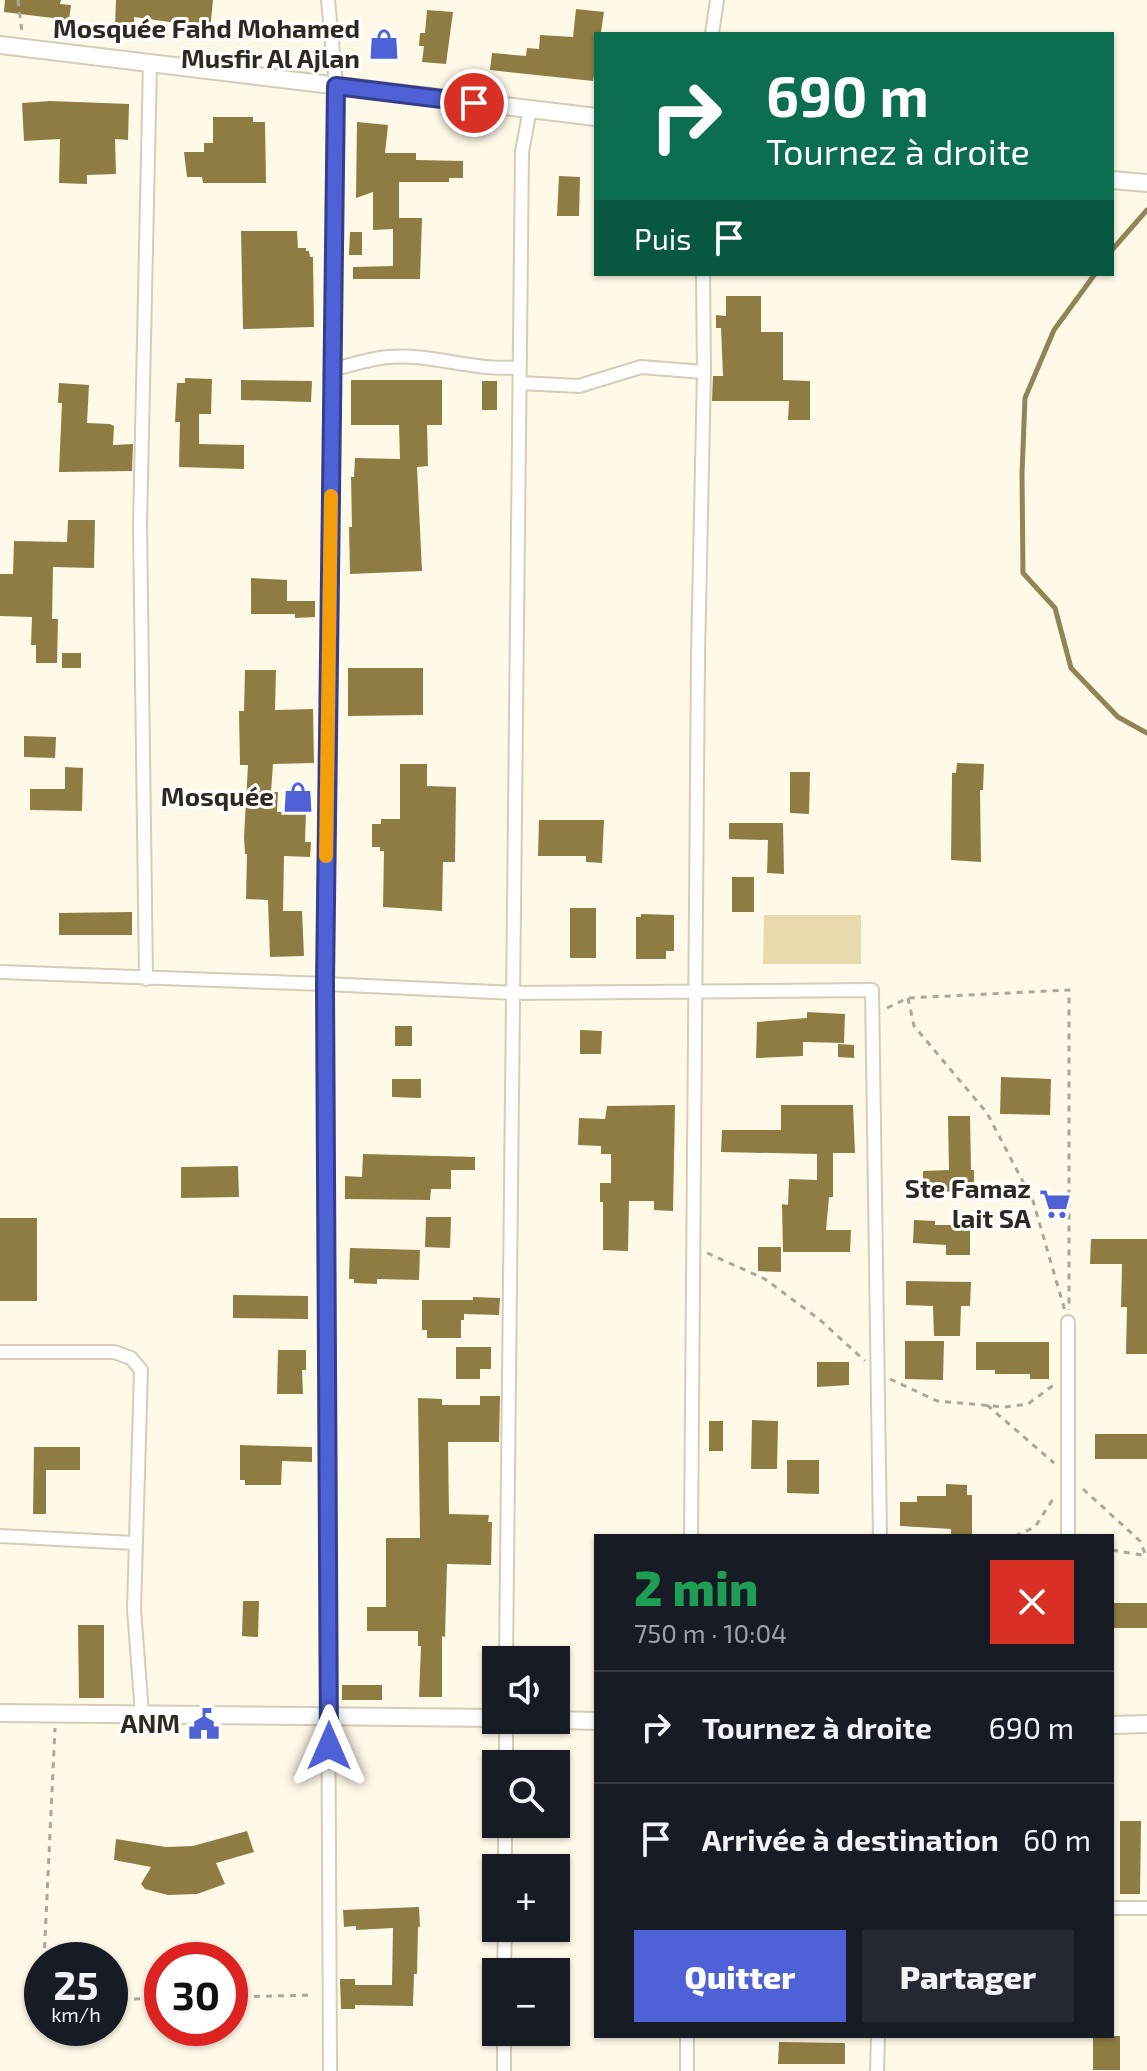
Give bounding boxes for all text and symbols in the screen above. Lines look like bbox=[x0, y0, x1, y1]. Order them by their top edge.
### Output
place label: Mosquée Fahd Mohamed Musfir Al Ajlan bbox=[53, 12, 360, 73]
shop icon: Mosquée Fahd Mohamed Musfir Al Ajlan bbox=[367, 27, 401, 61]
text: 690 m bbox=[766, 61, 929, 128]
icon: right bbox=[634, 64, 738, 168]
pin bbox=[440, 69, 508, 137]
icon: arrive bbox=[452, 81, 496, 125]
text: Tournez à droite bbox=[766, 129, 1030, 172]
icon: arrive bbox=[707, 216, 751, 260]
text: Puis bbox=[634, 220, 691, 256]
place label: Mosquée bbox=[161, 780, 274, 811]
shop icon: Mosquée bbox=[281, 780, 315, 814]
place label: Ste Famaz lait SA bbox=[905, 1172, 1031, 1233]
supermarket icon: Ste Famaz lait SA bbox=[1038, 1187, 1072, 1221]
text: 2 min bbox=[634, 1558, 758, 1616]
button: close bbox=[990, 1560, 1074, 1644]
text: 750 m · 10:04 bbox=[634, 1617, 787, 1648]
map controls bbox=[482, 1646, 570, 2046]
button: sound bbox=[482, 1646, 570, 1734]
position arrow bbox=[287, 1704, 371, 1788]
icon: right bbox=[634, 1705, 678, 1749]
place label: ANM bbox=[120, 1707, 180, 1738]
public building icon: ANM bbox=[187, 1707, 221, 1741]
text: Tournez à droite bbox=[702, 1709, 932, 1745]
text: 690 m bbox=[989, 1709, 1074, 1745]
button: search bbox=[482, 1750, 570, 1838]
icon: arrive bbox=[634, 1817, 678, 1861]
text: Arrivée à destination bbox=[702, 1821, 999, 1857]
text: 60 m bbox=[1023, 1821, 1091, 1857]
button: + bbox=[482, 1854, 570, 1942]
button: Quitter bbox=[634, 1930, 846, 2022]
button: Partager bbox=[862, 1930, 1074, 2022]
speed limit sign: 30 bbox=[144, 1942, 248, 2046]
button: − bbox=[482, 1958, 570, 2046]
text: 25 bbox=[53, 1960, 99, 2008]
text: km/h bbox=[51, 2002, 101, 2026]

